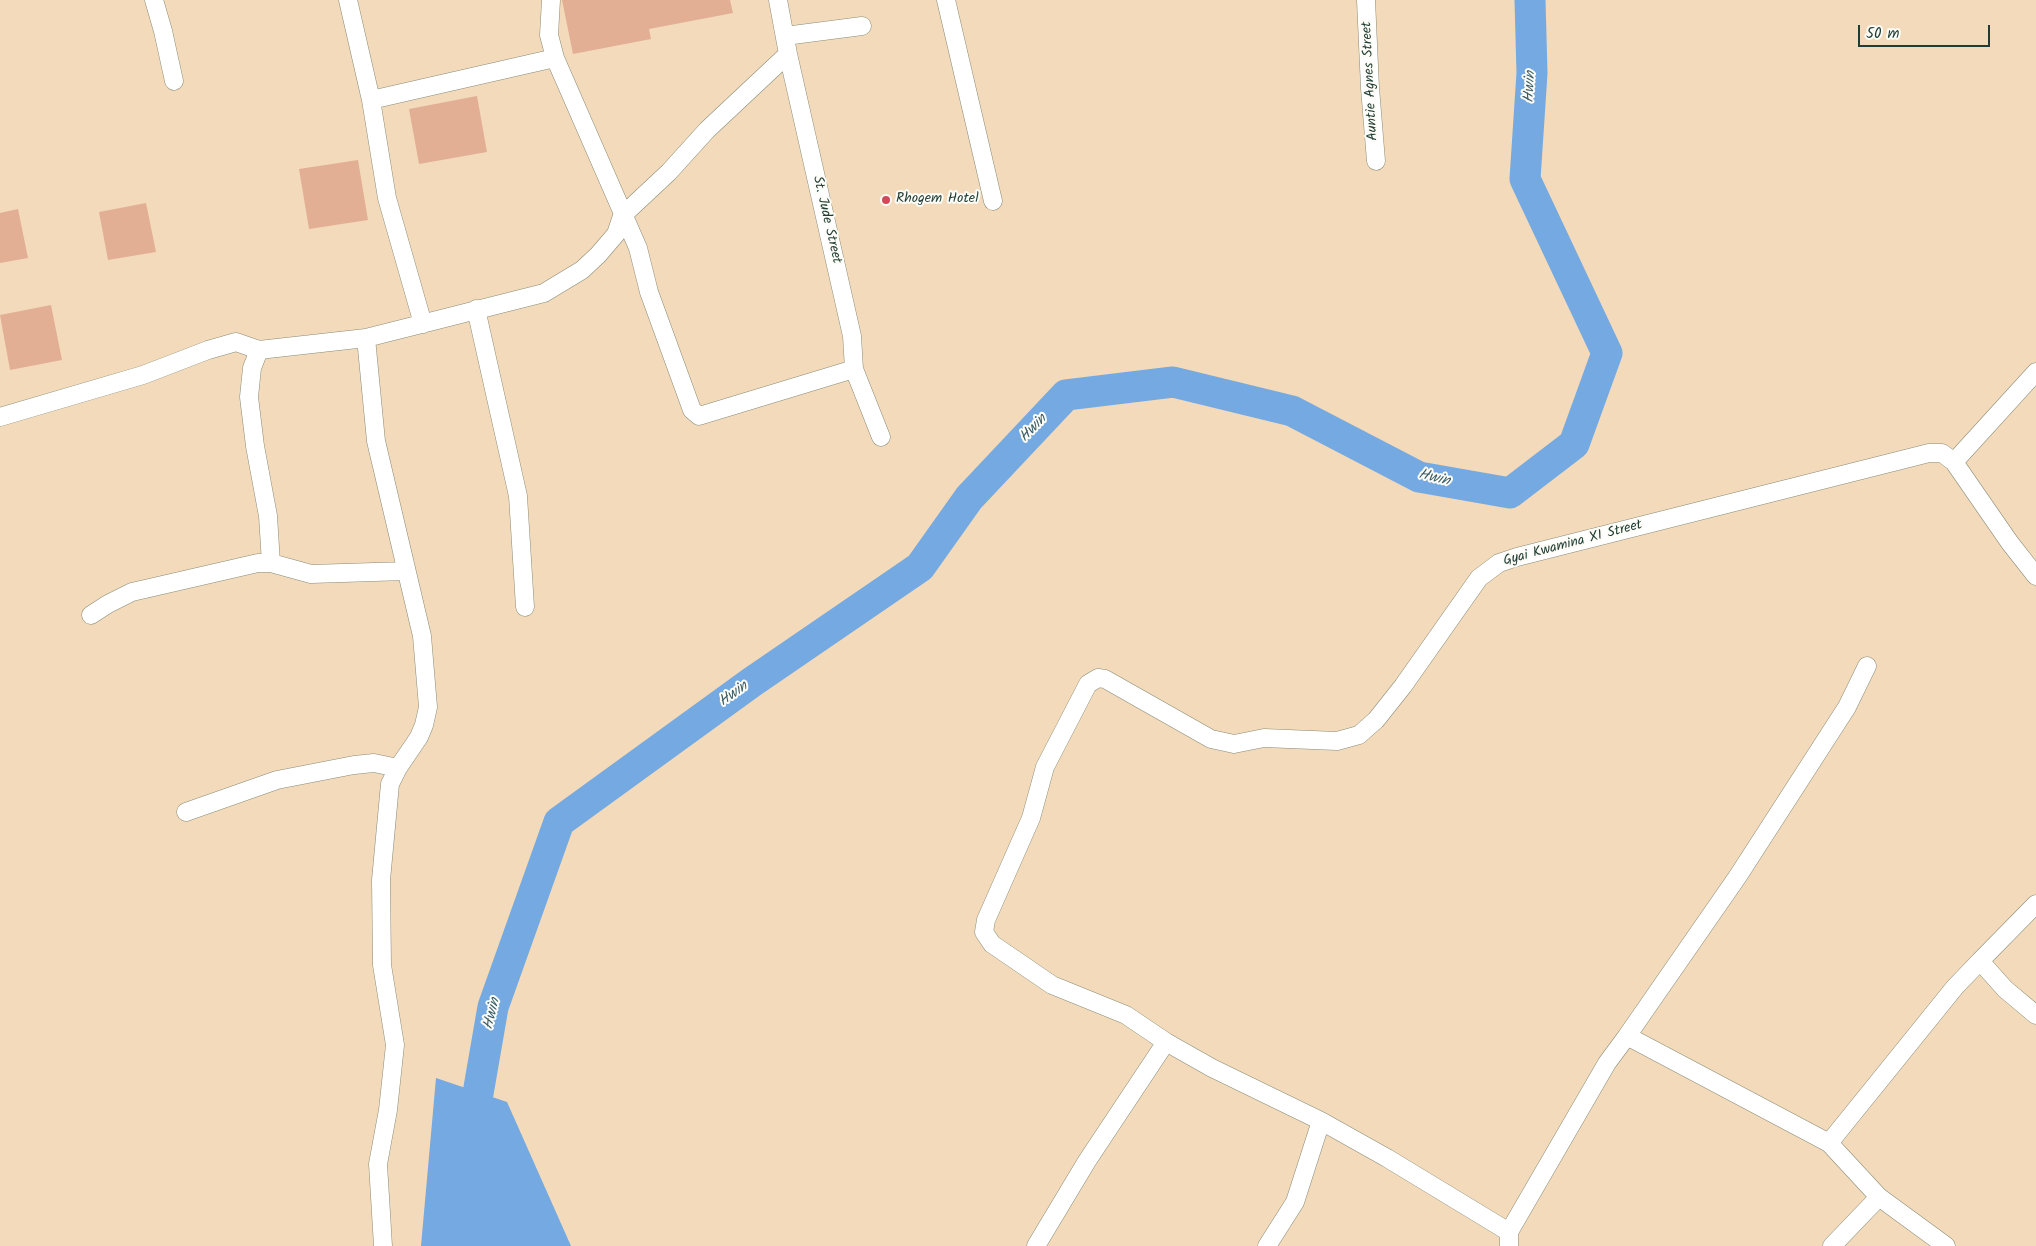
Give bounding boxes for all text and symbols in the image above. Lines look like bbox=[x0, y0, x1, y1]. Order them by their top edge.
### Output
scale bar bbox=[1861, 15, 1994, 47]
street label: Auntie Agnes Street bbox=[1359, 21, 1383, 141]
text: 50 m bbox=[1866, 22, 1900, 46]
water label: Hwin bbox=[1521, 71, 1541, 103]
street label: St. Jude Street bbox=[808, 175, 844, 265]
place label: Rhogem Hotel bbox=[896, 192, 979, 208]
marker: Rhogem Hotel bbox=[880, 194, 892, 206]
water label: Hwin bbox=[1017, 411, 1051, 447]
water label: Hwin bbox=[1417, 467, 1451, 491]
street label: Gyai Kwamina XI Street bbox=[1502, 517, 1644, 571]
water label: Hwin bbox=[716, 678, 752, 712]
water label: Hwin bbox=[481, 997, 505, 1031]

